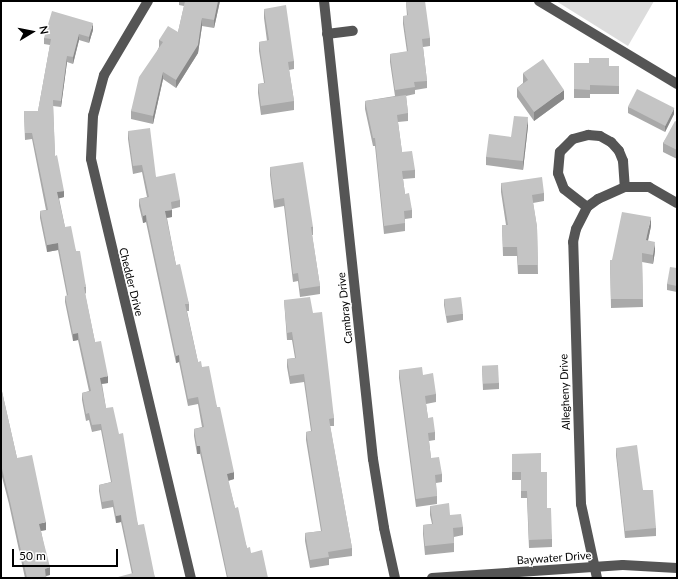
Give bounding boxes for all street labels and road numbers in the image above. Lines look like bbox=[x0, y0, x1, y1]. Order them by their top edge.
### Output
street label: Chedder Drive bbox=[116, 246, 146, 318]
street label: Cambray Drive bbox=[335, 272, 355, 344]
street label: Allegheny Drive bbox=[557, 353, 573, 431]
street label: Baywater Drive bbox=[516, 549, 592, 567]

